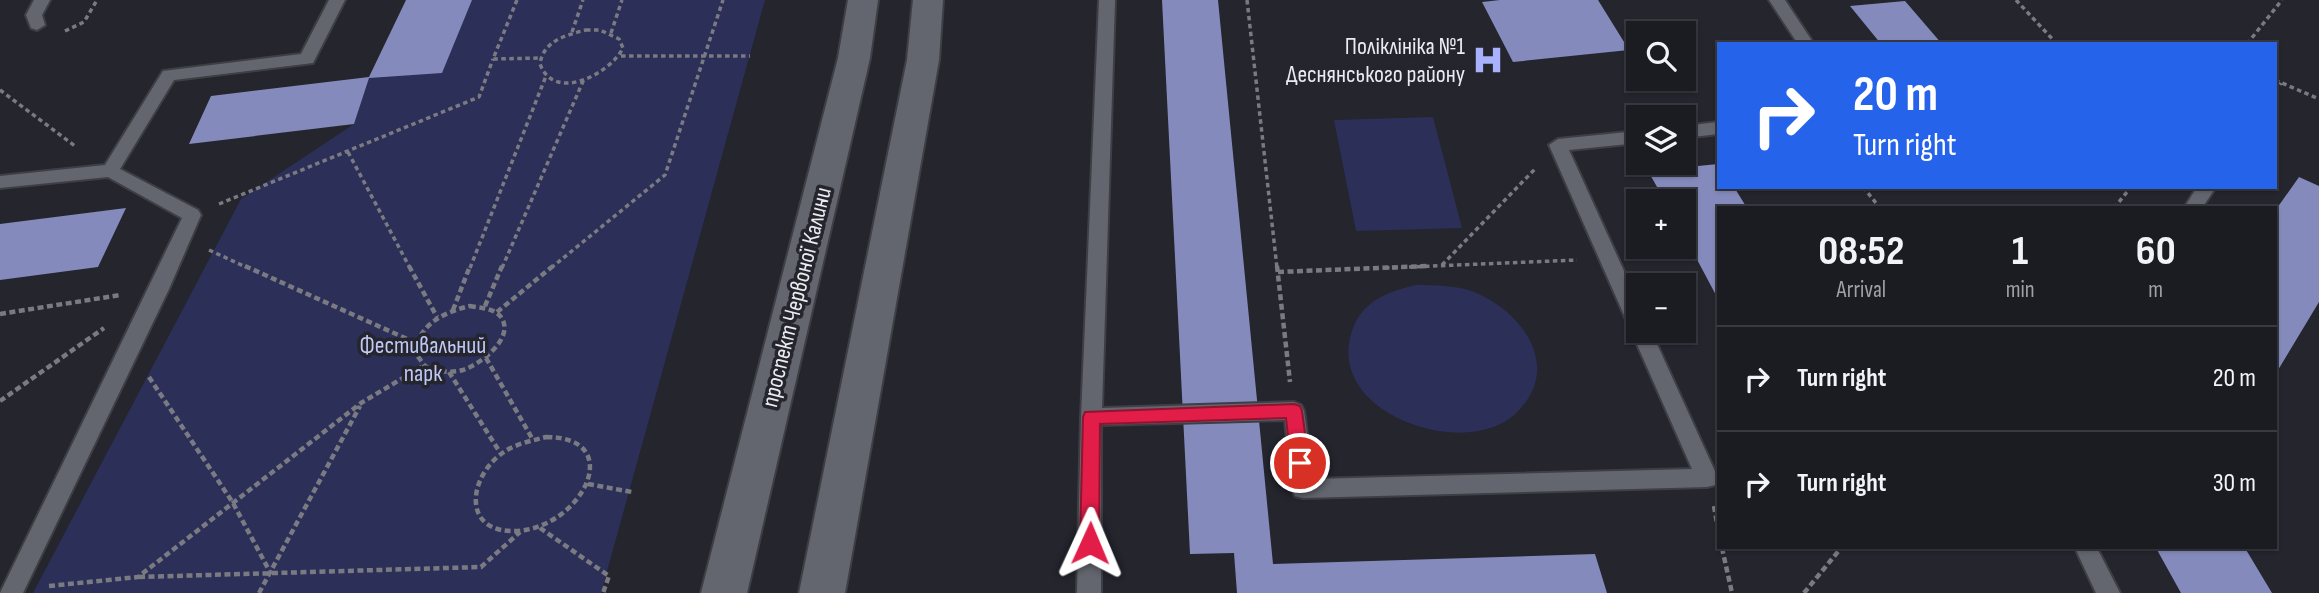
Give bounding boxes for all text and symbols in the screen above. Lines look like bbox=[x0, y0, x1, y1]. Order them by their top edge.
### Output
map controls bbox=[1626, 21, 1696, 343]
button: search bbox=[1626, 21, 1696, 91]
place label: Поліклініка №1 Деснянського району bbox=[1286, 32, 1466, 89]
hospital icon: Поліклініка №1 Деснянського району bbox=[1471, 43, 1505, 77]
text: 20 m bbox=[1853, 66, 1938, 125]
icon: right bbox=[1738, 70, 1829, 161]
button: layers bbox=[1626, 105, 1696, 175]
text: Turn right bbox=[1853, 126, 1957, 165]
street label: проспект Червоної Калини bbox=[755, 184, 838, 410]
button: + bbox=[1626, 189, 1696, 259]
text: 08:52 bbox=[1818, 226, 1904, 277]
text: 1 bbox=[2012, 226, 2028, 277]
text: 60 bbox=[2136, 226, 2176, 277]
button: − bbox=[1626, 273, 1696, 343]
text: Arrival bbox=[1837, 276, 1886, 304]
text: min bbox=[2006, 276, 2035, 304]
text: m bbox=[2148, 276, 2163, 304]
park label: Фестивальний парк bbox=[360, 331, 486, 388]
icon: right bbox=[1738, 360, 1776, 398]
text: Turn right bbox=[1797, 363, 1886, 394]
text: 20 m bbox=[2213, 363, 2256, 394]
pin bbox=[1270, 433, 1330, 493]
icon: arrive bbox=[1281, 444, 1319, 482]
icon: right bbox=[1738, 465, 1776, 503]
text: Turn right bbox=[1797, 468, 1886, 499]
text: 30 m bbox=[2213, 468, 2256, 499]
position arrow bbox=[1053, 506, 1127, 580]

